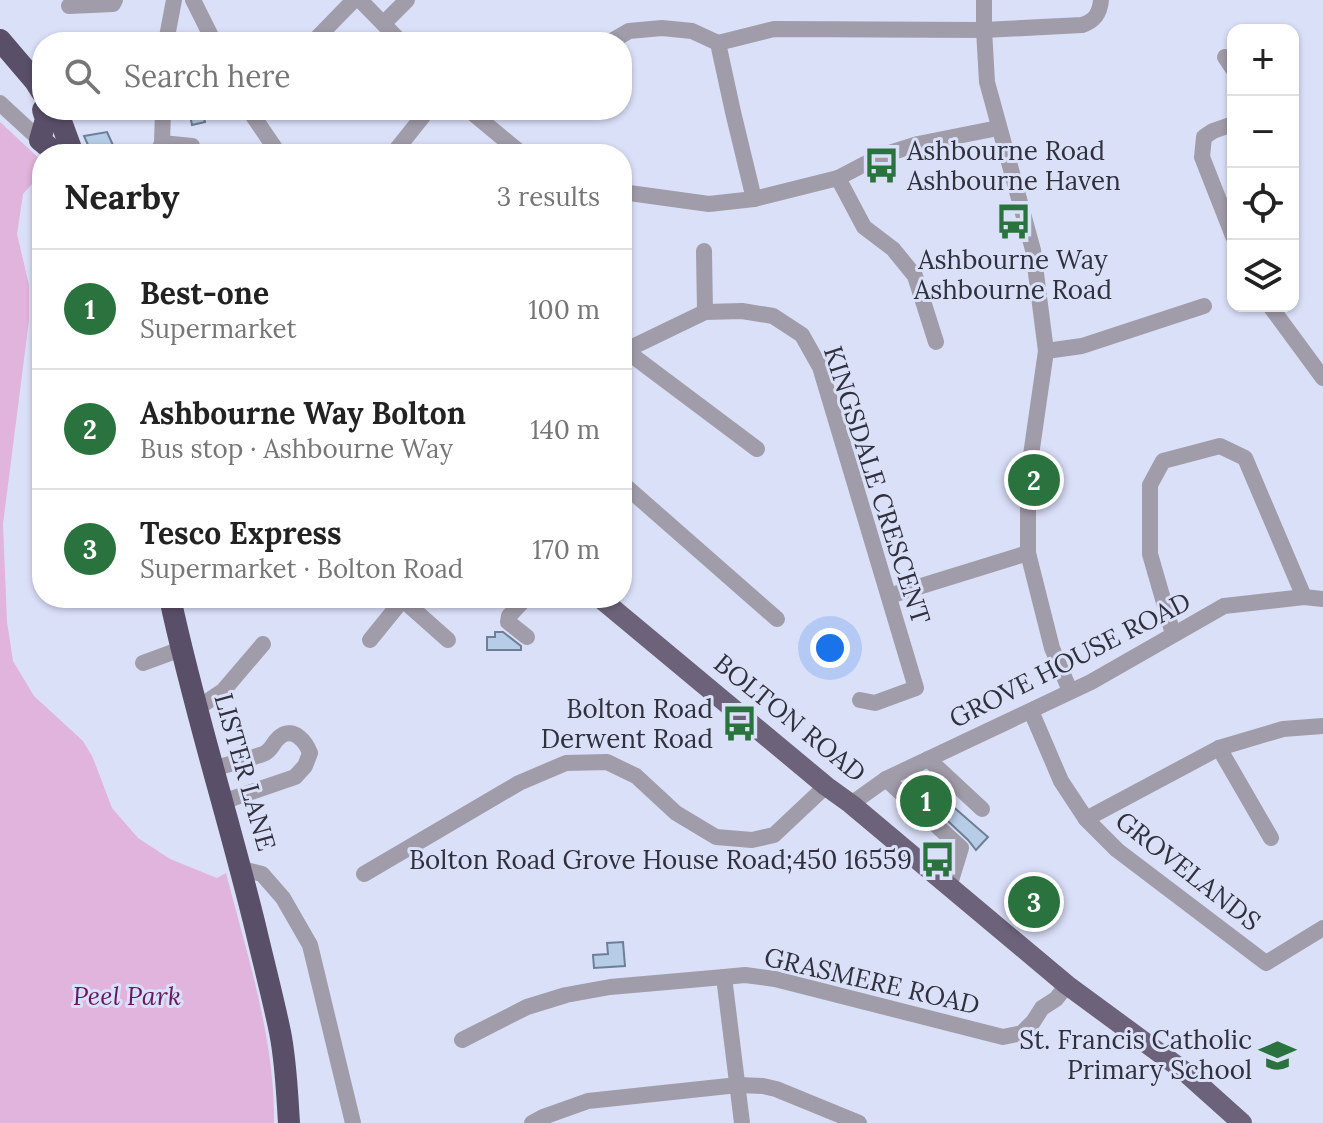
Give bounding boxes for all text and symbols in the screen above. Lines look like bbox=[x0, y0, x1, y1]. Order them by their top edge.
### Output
map controls bbox=[1227, 24, 1299, 312]
button: + bbox=[1227, 24, 1299, 96]
search box bbox=[32, 32, 632, 120]
icon: search bbox=[60, 54, 104, 98]
text: Search here bbox=[124, 57, 291, 95]
button: − bbox=[1227, 96, 1299, 168]
place label: Ashbourne Road Ashbourne Haven bbox=[906, 134, 1121, 197]
bus stop icon: Ashbourne Road Ashbourne Haven bbox=[862, 147, 900, 185]
button: locate bbox=[1227, 168, 1299, 240]
text: Nearby bbox=[64, 175, 180, 218]
text: 3 results bbox=[497, 180, 600, 213]
bus stop icon: Ashbourne Way Ashbourne Road bbox=[994, 202, 1032, 240]
button: layers bbox=[1227, 240, 1299, 312]
place label: Ashbourne Way Ashbourne Road bbox=[913, 243, 1112, 306]
text: Best-one bbox=[140, 274, 269, 312]
text: 1 bbox=[85, 293, 95, 326]
text: 100 m bbox=[528, 293, 600, 326]
text: Supermarket bbox=[140, 312, 297, 345]
street label: KINGSDALE CRESCENT bbox=[817, 342, 938, 628]
text: Ashbourne Way Bolton bbox=[140, 394, 466, 432]
text: 2 bbox=[83, 413, 97, 446]
text: 140 m bbox=[530, 413, 600, 446]
text: Bus stop · Ashbourne Way bbox=[140, 432, 453, 465]
pin: 2 bbox=[1008, 450, 1060, 510]
text: Tesco Express bbox=[140, 514, 342, 552]
text: 3 bbox=[83, 533, 97, 566]
text: 170 m bbox=[532, 533, 600, 566]
text: Supermarket · Bolton Road bbox=[140, 552, 463, 585]
street label: GROVE HOUSE ROAD bbox=[944, 584, 1196, 735]
your location bbox=[810, 628, 850, 668]
street label: BOLTON ROAD bbox=[708, 646, 873, 789]
street label: LISTER LANE bbox=[207, 689, 284, 854]
place label: Bolton Road Derwent Road bbox=[541, 692, 713, 755]
bus stop icon: Bolton Road Derwent Road bbox=[720, 705, 758, 743]
pin: 1 bbox=[900, 771, 952, 831]
street label: GROVELANDS bbox=[1109, 804, 1268, 938]
bus stop icon: Bolton Road Grove House Road;450 16559 bbox=[919, 841, 957, 879]
place label: Bolton Road Grove House Road;450 16559 bbox=[409, 843, 912, 876]
pin: 3 bbox=[1008, 872, 1060, 932]
street label: GRASMERE ROAD bbox=[761, 940, 983, 1021]
park label: Peel Park bbox=[73, 979, 181, 1012]
place label: St. Francis Catholic Primary School bbox=[1019, 1023, 1252, 1086]
school or university icon: St. Francis Catholic Primary School bbox=[1259, 1036, 1297, 1074]

